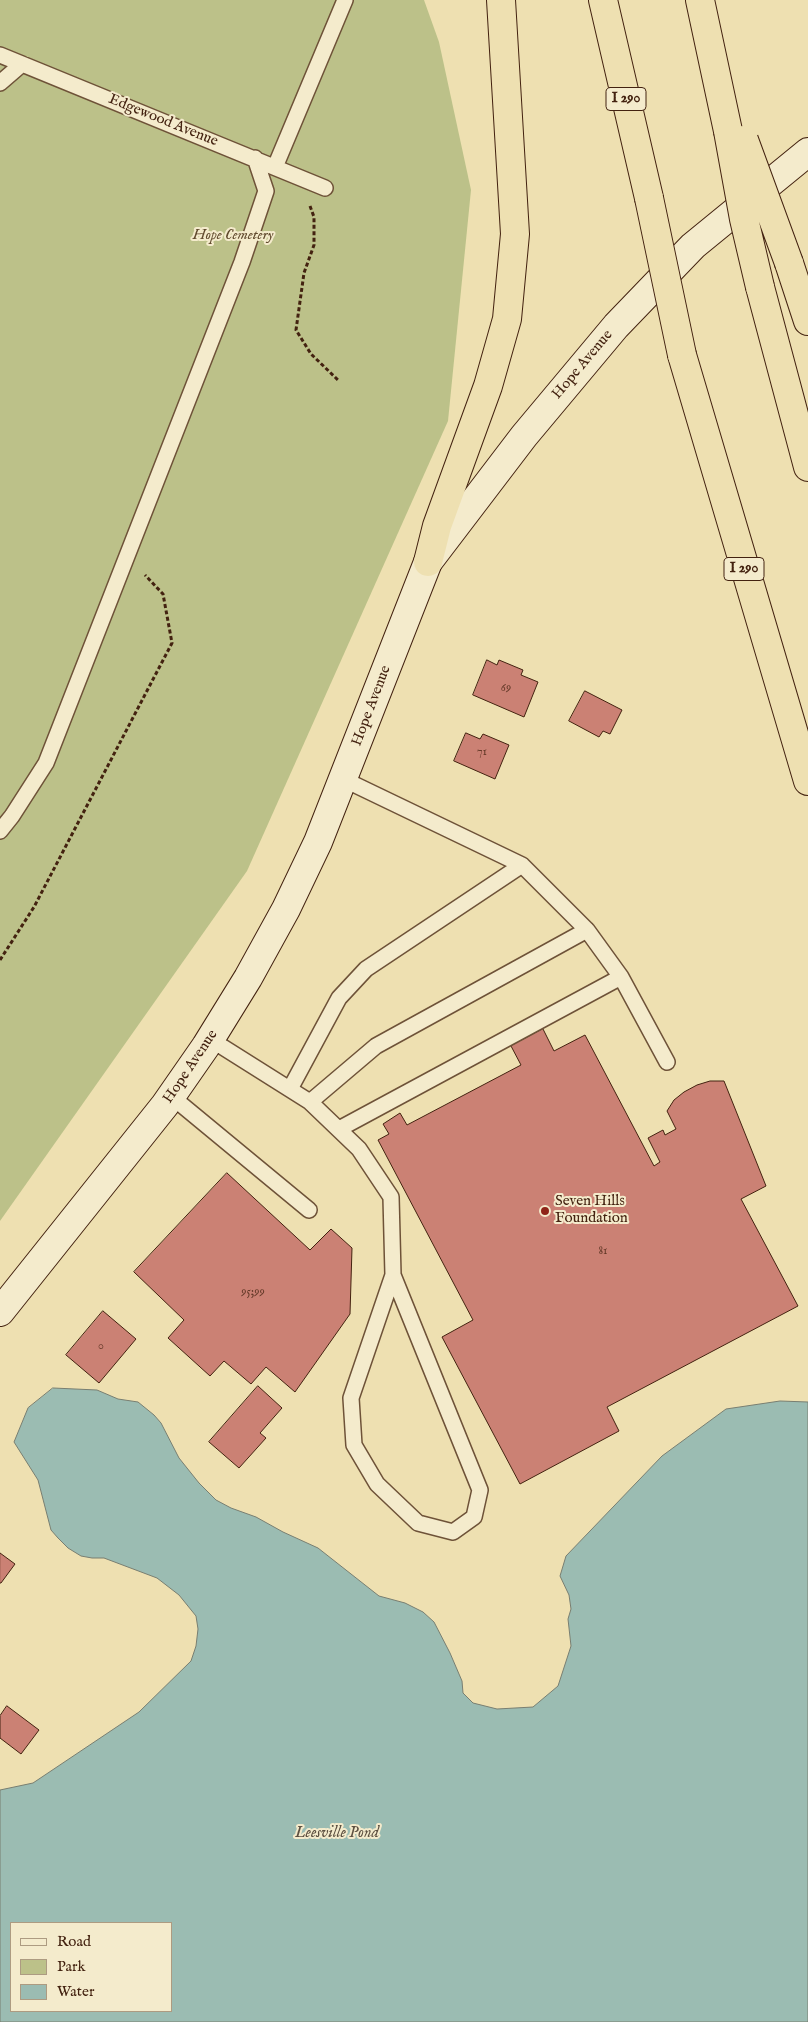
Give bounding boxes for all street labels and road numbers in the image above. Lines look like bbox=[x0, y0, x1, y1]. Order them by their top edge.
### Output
road number: I 290 bbox=[606, 88, 646, 110]
street label: Edgewood Avenue bbox=[106, 91, 220, 151]
street label: Hope Avenue bbox=[549, 327, 617, 403]
road number: I 290 bbox=[724, 558, 764, 580]
street label: Hope Avenue bbox=[348, 663, 396, 749]
street label: Hope Avenue bbox=[160, 1027, 222, 1107]

